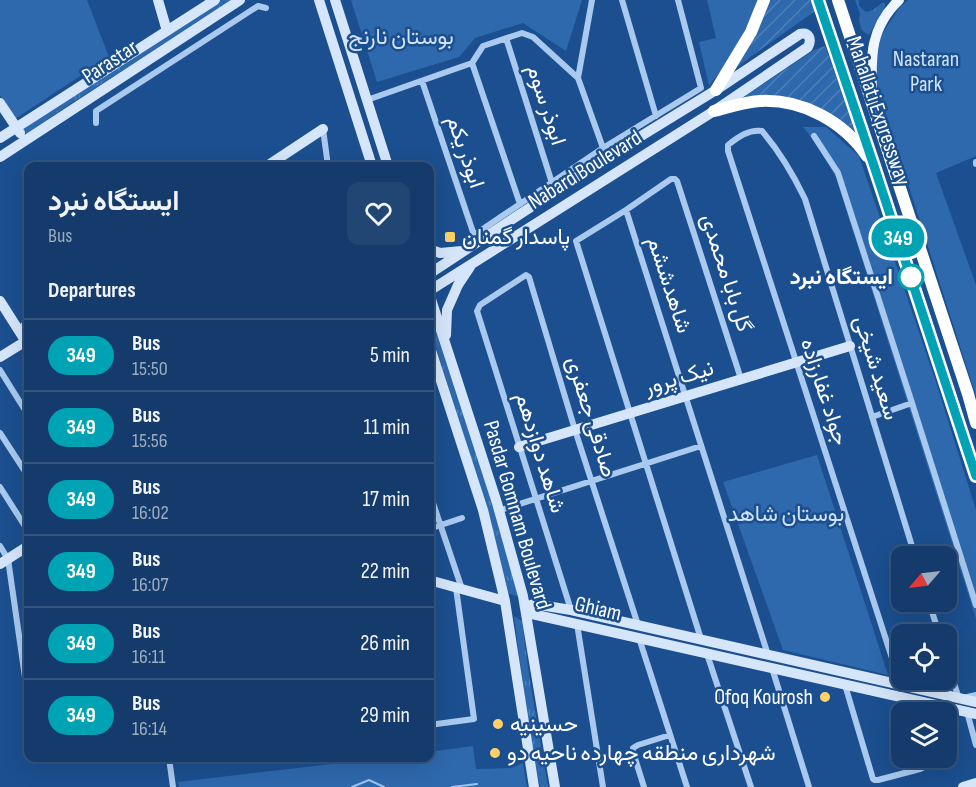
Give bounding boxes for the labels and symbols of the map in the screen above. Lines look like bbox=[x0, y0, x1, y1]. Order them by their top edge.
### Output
park label: بوستان نارنج bbox=[348, 24, 454, 51]
street label: Mahallati Expressway bbox=[840, 33, 916, 190]
street label: Parastar bbox=[77, 34, 143, 90]
park label: Nastaran Park bbox=[893, 46, 959, 98]
street label: ابوذر سوم bbox=[520, 61, 572, 149]
street label: ابوذر یکم bbox=[440, 112, 490, 192]
street label: Nabard Boulevard bbox=[523, 124, 647, 216]
street label: گل بابا محمدی bbox=[694, 211, 758, 336]
line badge: 349 bbox=[864, 218, 932, 258]
place label: پاسدار گمنان bbox=[462, 224, 570, 251]
marker: پاسدار گمنان bbox=[443, 230, 457, 244]
street label: شاهدششم bbox=[641, 233, 697, 337]
place label: ایستگاه نبرد bbox=[790, 264, 893, 291]
marker: ایستگاه نبرد bbox=[898, 264, 924, 290]
street label: سعید شیخی bbox=[847, 313, 905, 423]
street label: جواد غفارزاده bbox=[794, 335, 854, 449]
street label: صادقی جعفری bbox=[560, 353, 622, 481]
street label: نیک پرور bbox=[640, 355, 717, 402]
street label: شاهد دوازدهم bbox=[509, 389, 571, 517]
street label: Pasdar Gomnam Boulevard bbox=[477, 417, 557, 613]
park label: بوستان شاهد bbox=[728, 501, 844, 528]
north arrow bbox=[891, 546, 957, 612]
street label: Ghiam bbox=[572, 591, 624, 627]
place label: Ofoq Kourosh bbox=[714, 684, 813, 711]
marker: Ofoq Kourosh bbox=[818, 690, 832, 704]
place label: حسینیه bbox=[510, 711, 578, 738]
marker: حسینیه bbox=[491, 717, 505, 731]
place label: شهرداری منطقه چهارده ناحیه دو bbox=[507, 740, 776, 767]
marker: شهرداری منطقه چهارده ناحیه دو bbox=[488, 746, 502, 760]

